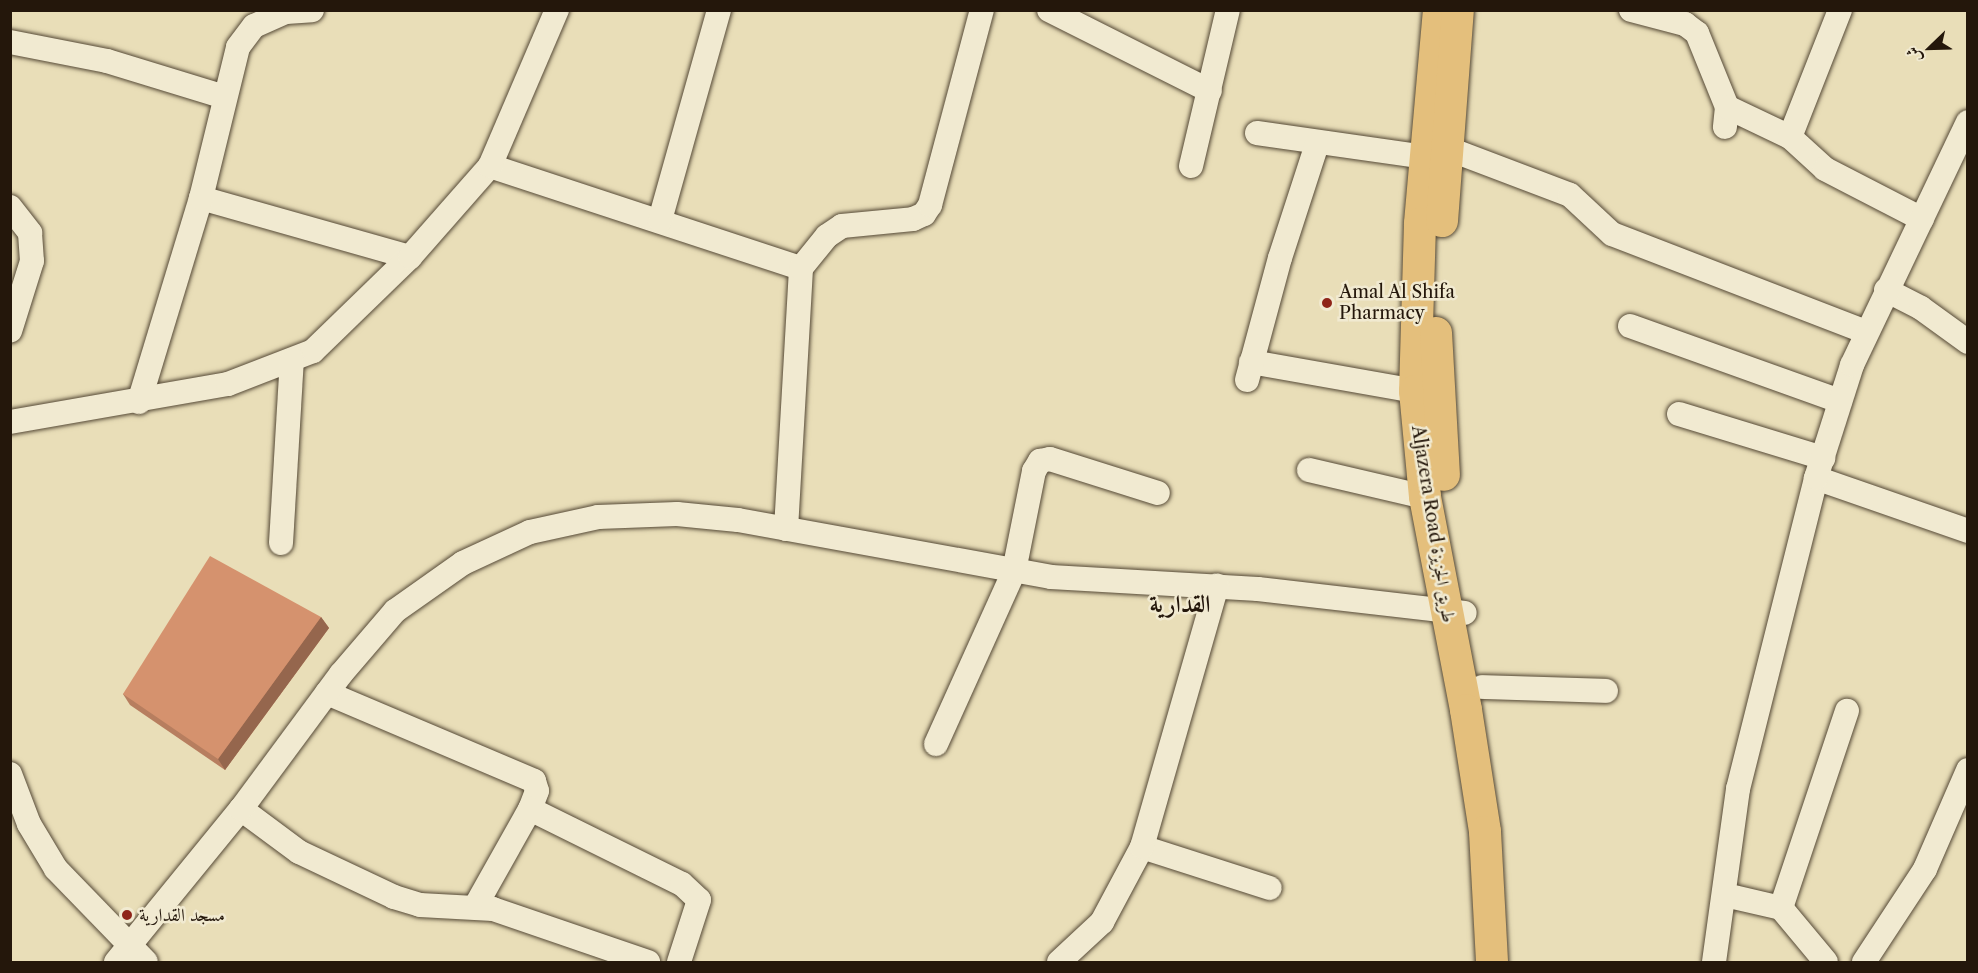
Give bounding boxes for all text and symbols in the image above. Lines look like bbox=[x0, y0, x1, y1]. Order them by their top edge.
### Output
north arrow bbox=[1900, 18, 1960, 78]
text: ش bbox=[1901, 44, 1926, 66]
place label: Amal Al Shifa Pharmacy bbox=[1339, 282, 1456, 324]
marker: Amal Al Shifa Pharmacy bbox=[1320, 296, 1334, 310]
street label: Aljazera Road طريق الجزيزة bbox=[1407, 424, 1459, 624]
district label: القدارية bbox=[1149, 590, 1211, 618]
place label: مسجد القدارية bbox=[139, 904, 225, 926]
marker: مسجد القدارية bbox=[120, 908, 134, 922]

